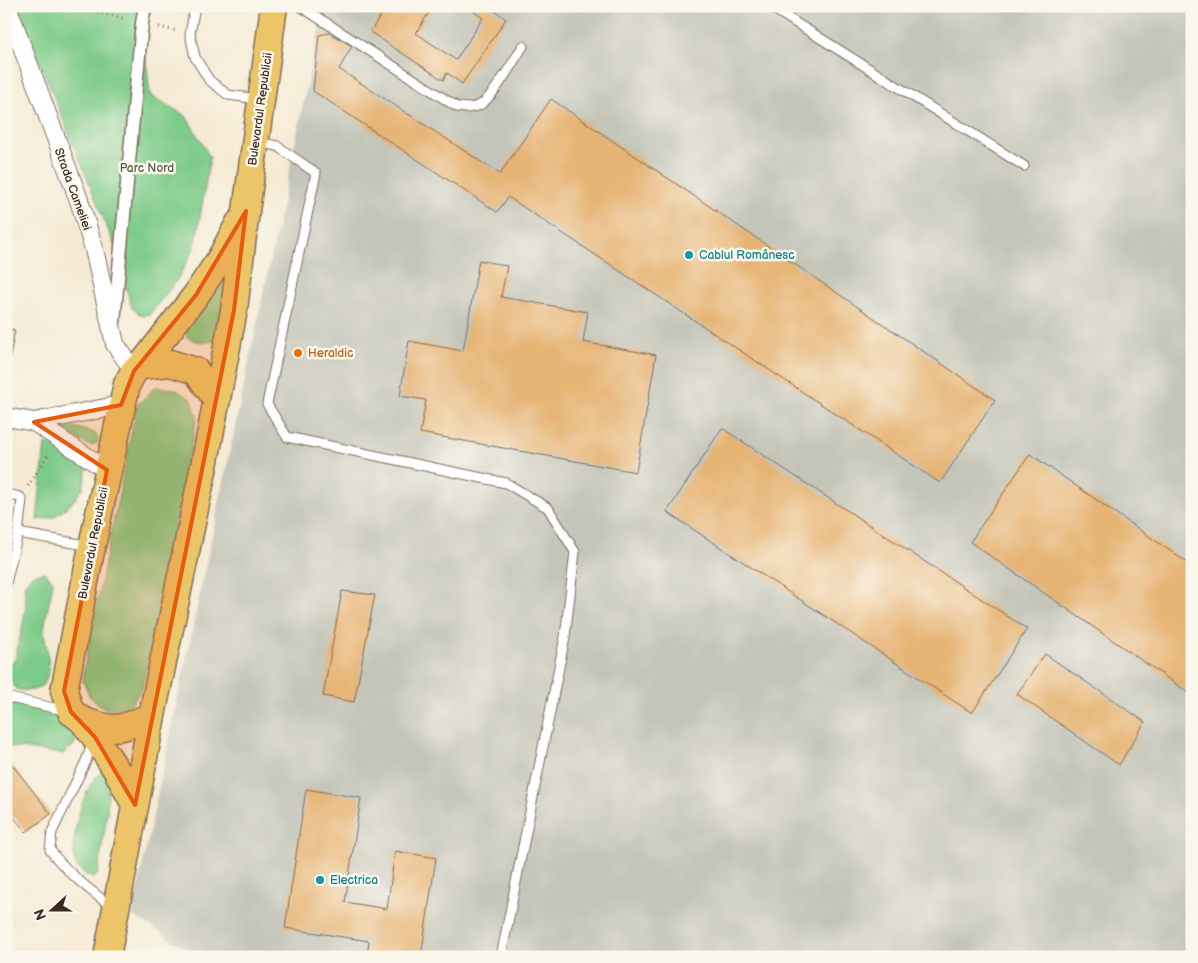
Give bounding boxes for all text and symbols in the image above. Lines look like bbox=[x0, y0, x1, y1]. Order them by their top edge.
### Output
street label: Bulevardul Republicii bbox=[245, 51, 276, 167]
street label: Strada Cameliei bbox=[51, 146, 94, 233]
park label: Parc Nord bbox=[120, 161, 174, 176]
place label: Cablul Românesc bbox=[699, 248, 795, 263]
marker: Cablul Românesc bbox=[683, 249, 695, 261]
place label: Heraldic bbox=[308, 346, 353, 361]
marker: Heraldic bbox=[292, 347, 304, 359]
street label: Bulevardul Republicii bbox=[75, 486, 112, 600]
place label: Electrica bbox=[330, 873, 378, 888]
marker: Electrica bbox=[314, 874, 326, 886]
north arrow bbox=[28, 886, 78, 936]
text: N bbox=[31, 907, 50, 922]

